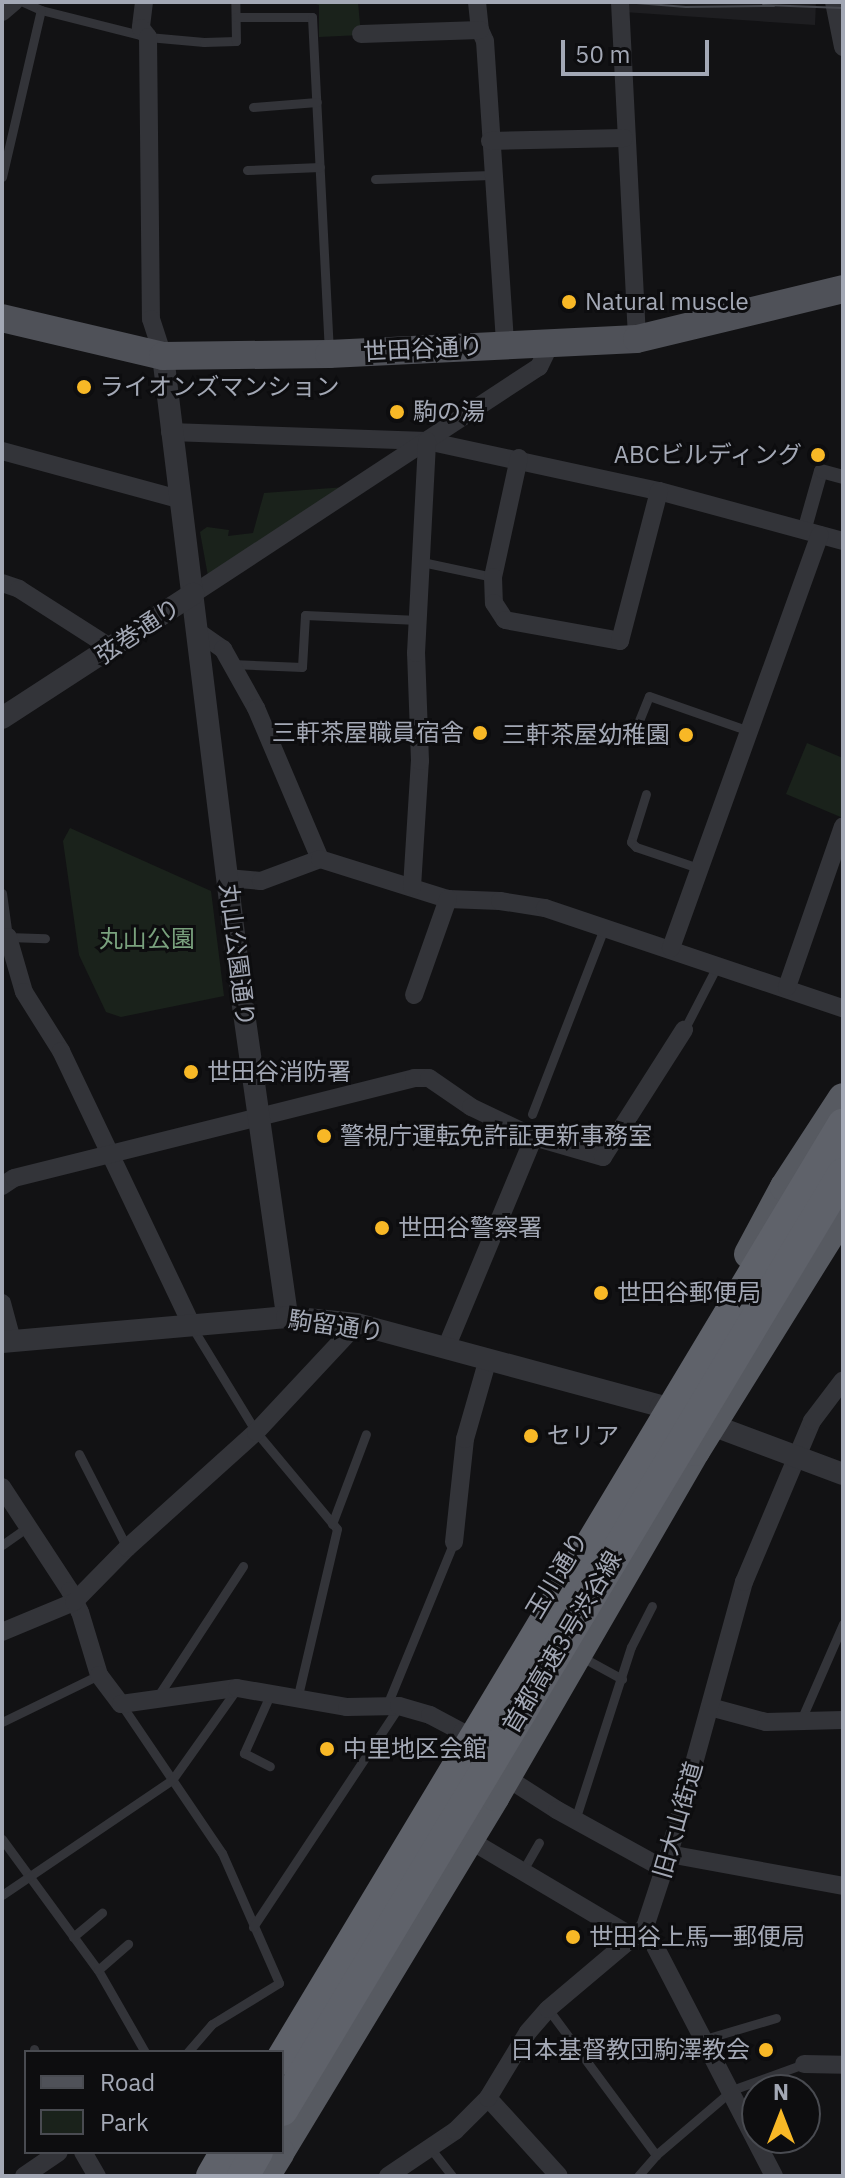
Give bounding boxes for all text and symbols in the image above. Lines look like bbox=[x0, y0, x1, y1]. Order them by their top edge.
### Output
scale bar bbox=[565, 24, 713, 74]
text: 50 m bbox=[575, 38, 630, 70]
place label: Natural muscle bbox=[585, 288, 749, 316]
marker: Natural muscle bbox=[560, 293, 578, 311]
street label: 世田谷通り bbox=[362, 331, 484, 367]
place label: ライオンズマンション bbox=[100, 373, 340, 401]
marker: ライオンズマンション bbox=[75, 378, 93, 396]
place label: 駒の湯 bbox=[413, 398, 485, 426]
marker: 駒の湯 bbox=[388, 403, 406, 421]
place label: ABCビルディング bbox=[612, 441, 802, 469]
marker: ABCビルディング bbox=[809, 446, 827, 464]
street label: 弦巻通り bbox=[90, 592, 186, 670]
place label: 三軒茶屋職員宿舎 bbox=[272, 719, 464, 747]
place label: 三軒茶屋幼稚園 bbox=[502, 721, 670, 749]
marker: 三軒茶屋職員宿舎 bbox=[471, 724, 489, 742]
marker: 三軒茶屋幼稚園 bbox=[677, 726, 695, 744]
street label: 丸山公園通り bbox=[214, 882, 260, 1028]
park label: 丸山公園 bbox=[99, 925, 195, 953]
place label: 世田谷消防署 bbox=[207, 1058, 351, 1086]
marker: 世田谷消防署 bbox=[182, 1063, 200, 1081]
place label: 警視庁運転免許証更新事務室 bbox=[340, 1122, 652, 1150]
marker: 警視庁運転免許証更新事務室 bbox=[315, 1127, 333, 1145]
place label: 世田谷警察署 bbox=[398, 1214, 542, 1242]
marker: 世田谷警察署 bbox=[373, 1219, 391, 1237]
place label: 世田谷郵便局 bbox=[617, 1279, 761, 1307]
marker: 世田谷郵便局 bbox=[592, 1284, 610, 1302]
street label: 駒留通り bbox=[286, 1305, 386, 1347]
place label: セリア bbox=[547, 1422, 619, 1450]
marker: セリア bbox=[522, 1427, 540, 1445]
street label: 玉川通り bbox=[520, 1526, 594, 1624]
street label: 首都高速3号渋谷線 bbox=[497, 1546, 627, 1738]
place label: 中里地区会館 bbox=[343, 1735, 487, 1763]
marker: 中里地区会館 bbox=[318, 1740, 336, 1758]
street label: 旧大山街道 bbox=[648, 1758, 708, 1882]
place label: 世田谷上馬一郵便局 bbox=[589, 1923, 805, 1951]
marker: 世田谷上馬一郵便局 bbox=[564, 1928, 582, 1946]
place label: 日本基督教団駒澤教会 bbox=[510, 2036, 750, 2064]
marker: 日本基督教団駒澤教会 bbox=[757, 2041, 775, 2059]
legend bbox=[24, 2050, 284, 2154]
text: Road bbox=[100, 2066, 155, 2098]
north arrow bbox=[741, 2074, 821, 2154]
text: N bbox=[773, 2077, 789, 2106]
text: Park bbox=[100, 2106, 149, 2138]

